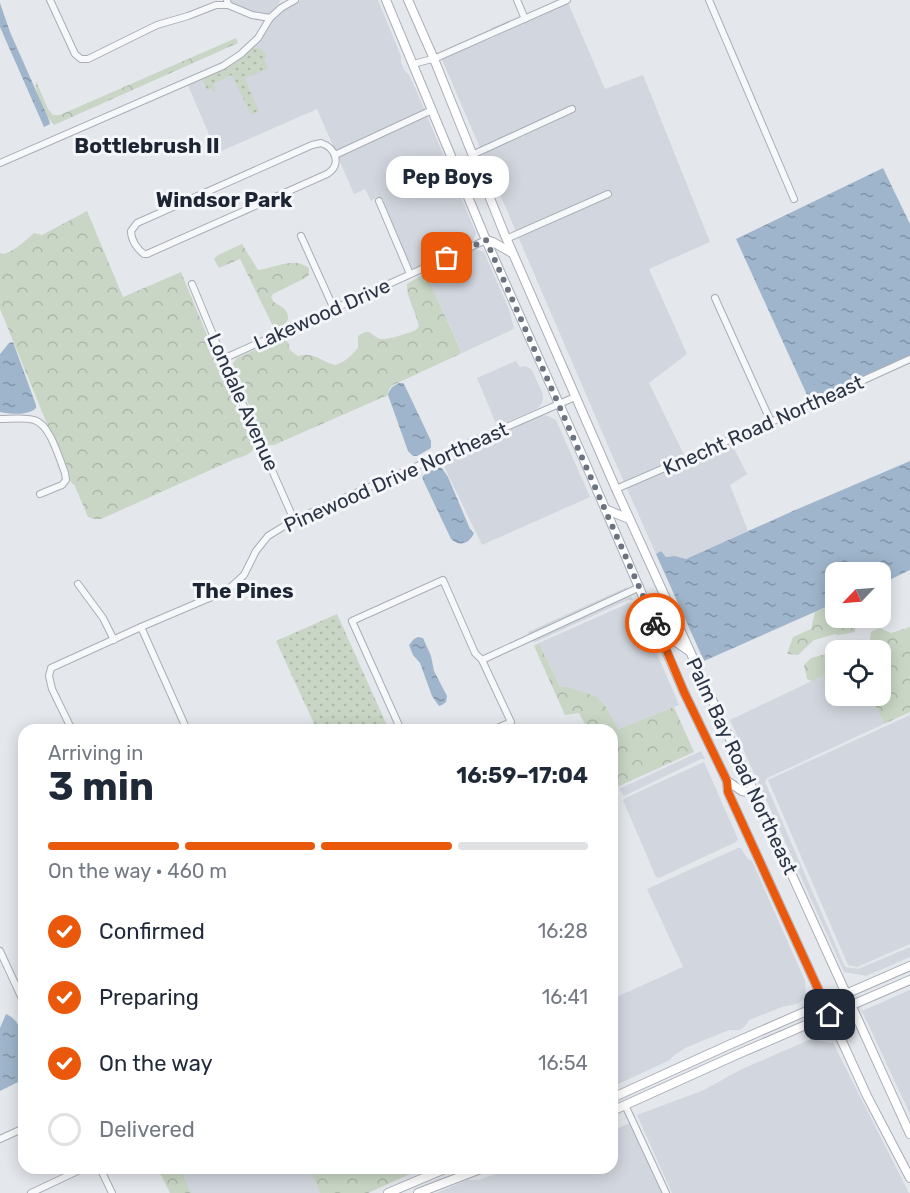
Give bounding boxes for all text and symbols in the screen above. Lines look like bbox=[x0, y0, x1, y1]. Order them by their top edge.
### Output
district label: Bottlebrush II bbox=[74, 133, 220, 158]
callout: Pep Boys bbox=[386, 156, 508, 198]
text: Pep Boys bbox=[402, 165, 493, 189]
district label: Windsor Park bbox=[156, 187, 293, 212]
pin bbox=[421, 232, 472, 283]
icon: bag bbox=[430, 241, 463, 274]
street label: Lakewood Drive bbox=[250, 273, 394, 355]
street label: Londale Avenue bbox=[202, 329, 284, 475]
street label: Knecht Road Northeast bbox=[659, 370, 867, 480]
street label: Pinewood Drive Northeast bbox=[280, 417, 512, 537]
north arrow bbox=[825, 562, 891, 628]
map controls bbox=[825, 562, 891, 706]
district label: The Pines bbox=[192, 578, 294, 603]
courier bbox=[625, 593, 685, 653]
icon: bike bbox=[639, 607, 672, 640]
button: locate bbox=[825, 640, 891, 706]
street label: Palm Bay Road Northeast bbox=[681, 654, 803, 878]
text: Arriving in bbox=[48, 741, 143, 765]
text: 16:59–17:04 bbox=[456, 762, 588, 789]
text: 3 min bbox=[48, 764, 154, 810]
text: On the way · 460 m bbox=[48, 859, 227, 883]
icon: check bbox=[48, 915, 81, 948]
text: Confirmed bbox=[99, 918, 205, 945]
text: 16:28 bbox=[538, 919, 588, 943]
icon: check bbox=[48, 981, 81, 1014]
text: Preparing bbox=[99, 984, 199, 1011]
text: 16:41 bbox=[542, 985, 588, 1009]
pin bbox=[804, 989, 855, 1040]
icon: home bbox=[813, 998, 846, 1031]
icon: check bbox=[48, 1047, 81, 1080]
text: On the way bbox=[99, 1050, 213, 1077]
text: 16:54 bbox=[538, 1051, 588, 1075]
text: Delivered bbox=[99, 1116, 195, 1143]

